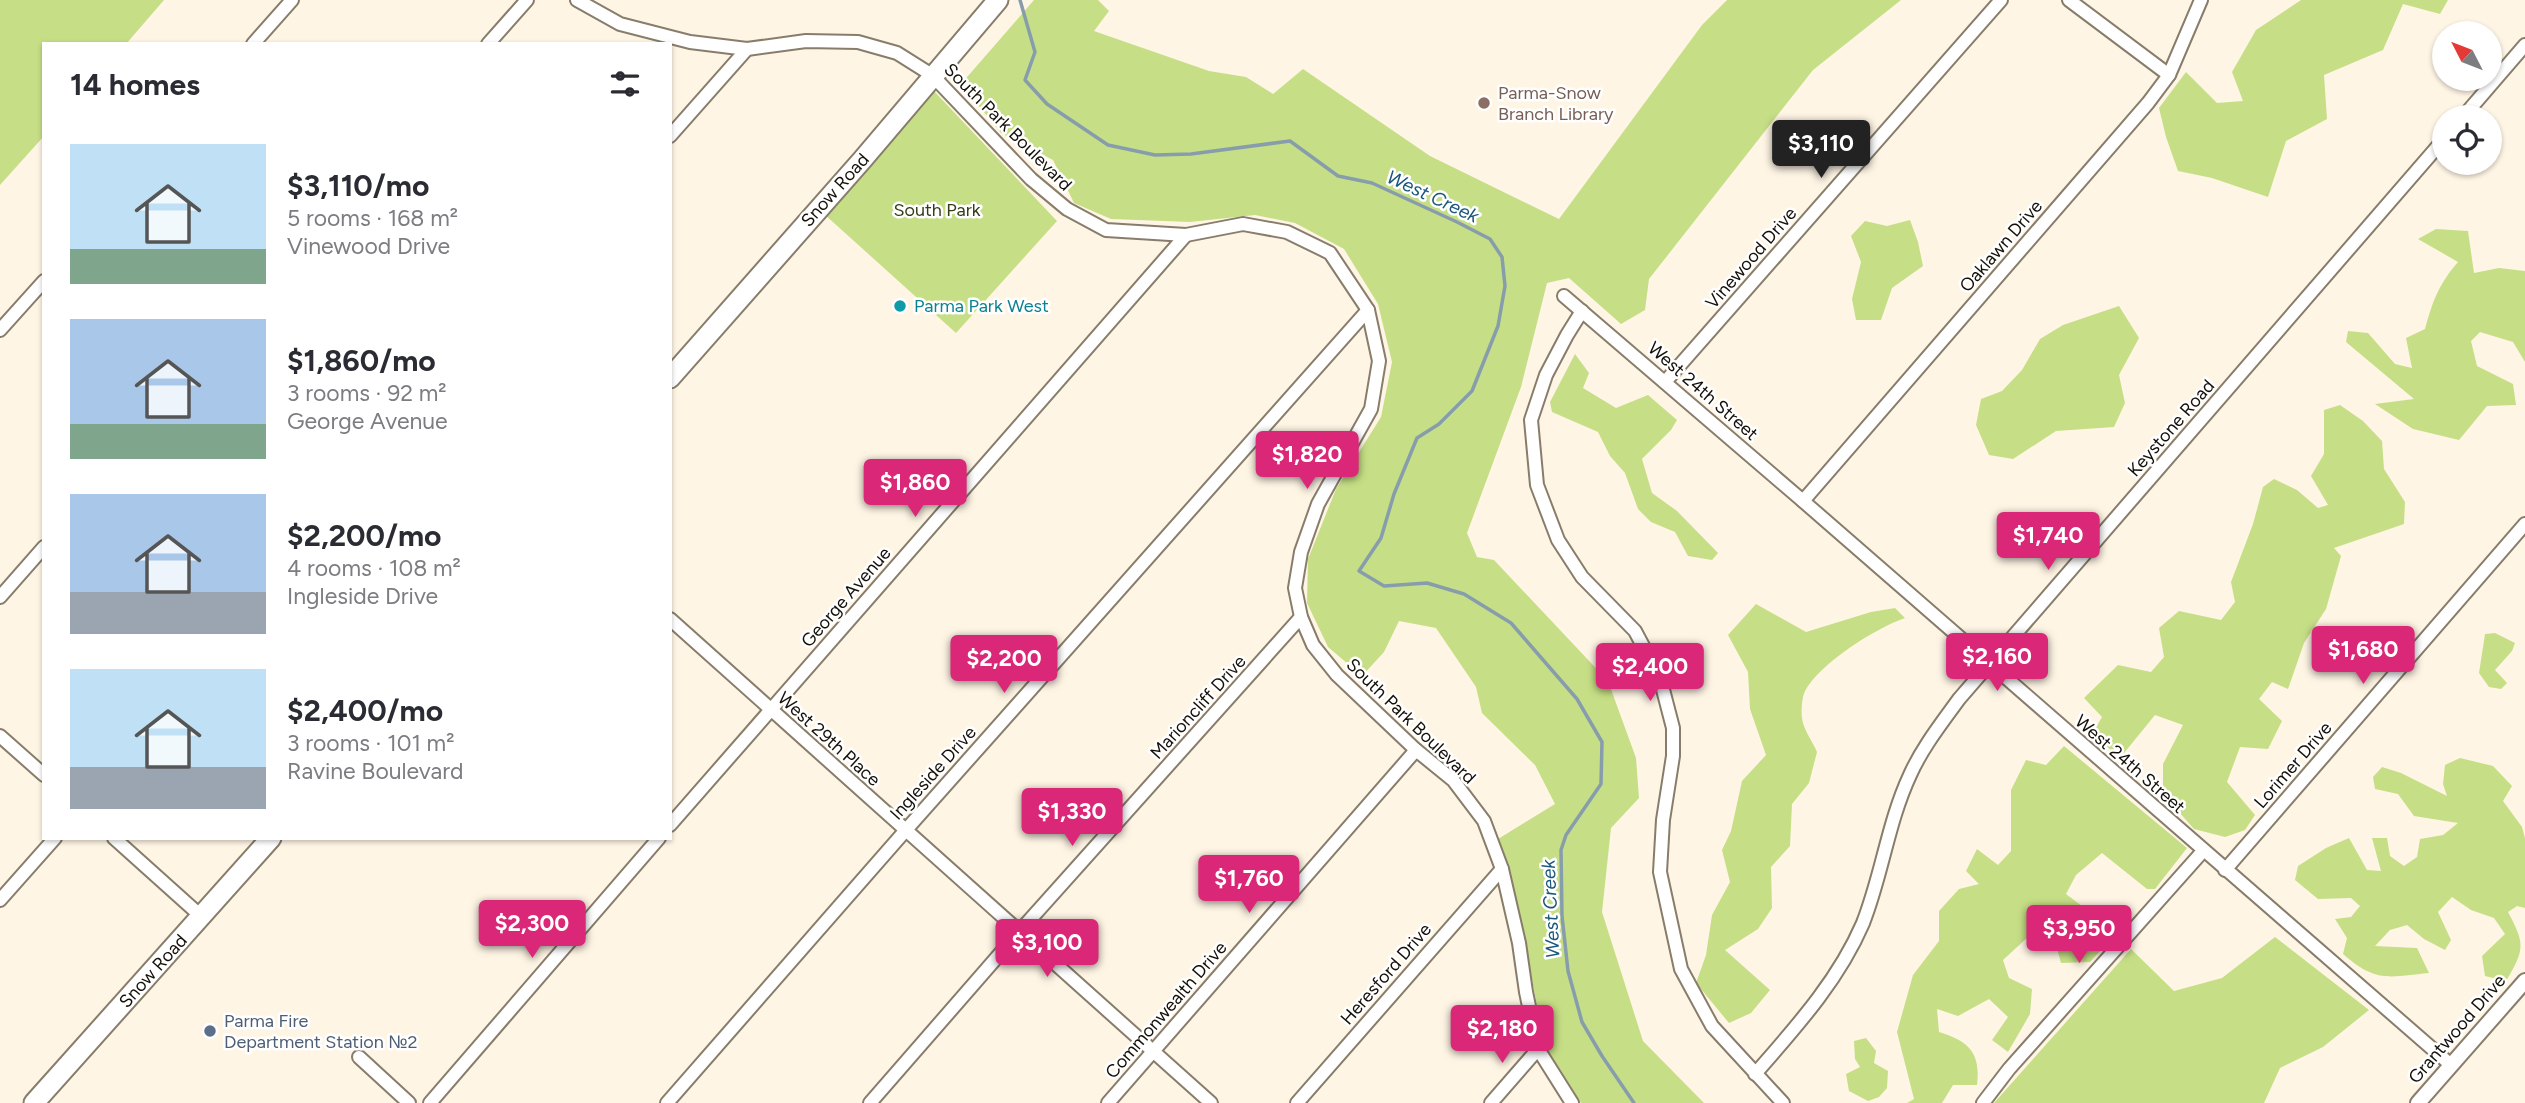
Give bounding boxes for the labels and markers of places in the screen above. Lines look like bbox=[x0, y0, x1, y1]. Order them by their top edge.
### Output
place label: Parma-Snow Branch Library bbox=[1498, 82, 1614, 125]
marker: Parma-Snow Branch Library bbox=[1476, 95, 1492, 111]
pin: $3,110 bbox=[1764, 120, 1878, 180]
place label: Parma Park West bbox=[914, 295, 1049, 317]
marker: Parma Park West bbox=[892, 298, 908, 314]
pin: $1,820 bbox=[1250, 432, 1364, 491]
pin: $1,860 bbox=[858, 460, 972, 519]
pin: $1,740 bbox=[1991, 512, 2105, 572]
pin: $1,680 bbox=[2306, 626, 2420, 686]
pin: $2,160 bbox=[1940, 634, 2054, 693]
pin: $2,200 bbox=[947, 636, 1061, 695]
pin: $2,400 bbox=[1593, 644, 1707, 703]
pin: $1,330 bbox=[1015, 788, 1129, 848]
pin: $1,760 bbox=[1192, 856, 1306, 915]
pin: $2,300 bbox=[475, 900, 589, 960]
pin: $3,950 bbox=[2022, 906, 2136, 965]
pin: $3,100 bbox=[990, 920, 1104, 979]
pin: $2,180 bbox=[1445, 1006, 1559, 1065]
place label: Parma Fire Department Station №2 bbox=[224, 1010, 418, 1053]
marker: Parma Fire Department Station №2 bbox=[202, 1023, 218, 1039]

